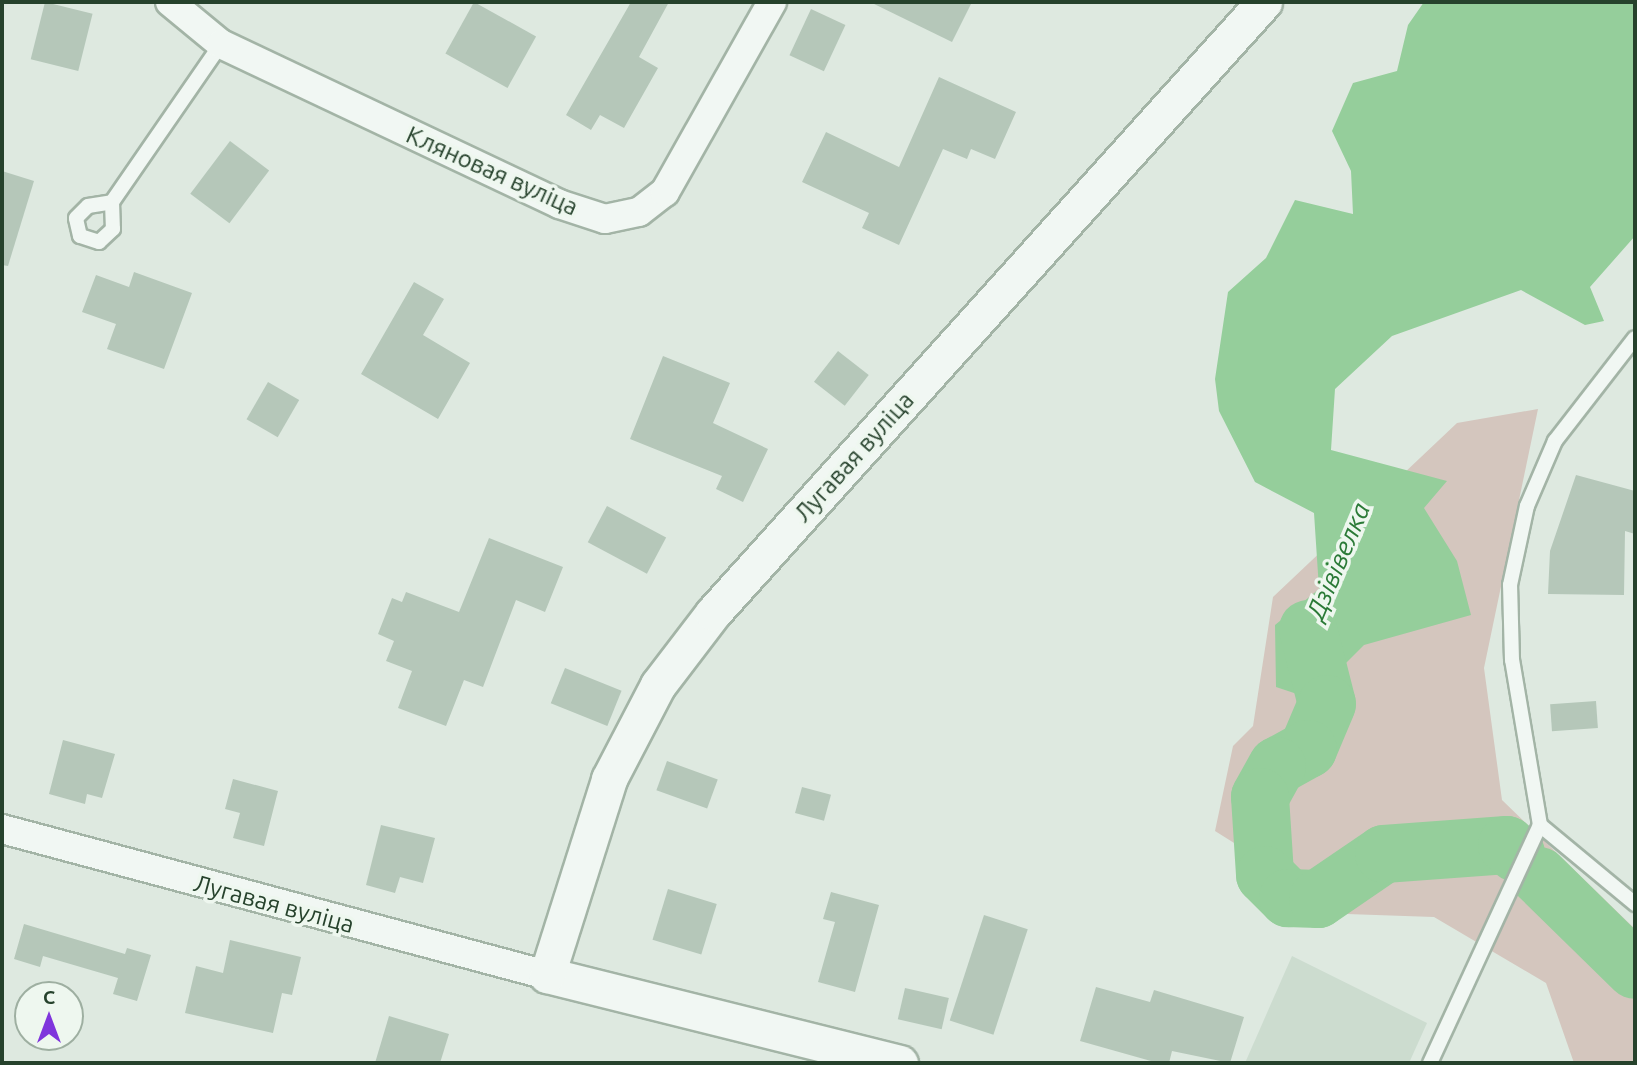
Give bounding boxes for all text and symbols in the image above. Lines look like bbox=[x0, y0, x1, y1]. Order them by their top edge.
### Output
street label: Кляновая вуліца bbox=[402, 120, 582, 222]
street label: Лугавая вуліца bbox=[788, 386, 920, 528]
water label: Дзівівелка bbox=[1299, 498, 1377, 624]
street label: Лугавая вуліца bbox=[191, 869, 357, 939]
north arrow bbox=[14, 981, 84, 1051]
text: С bbox=[43, 986, 55, 1008]

